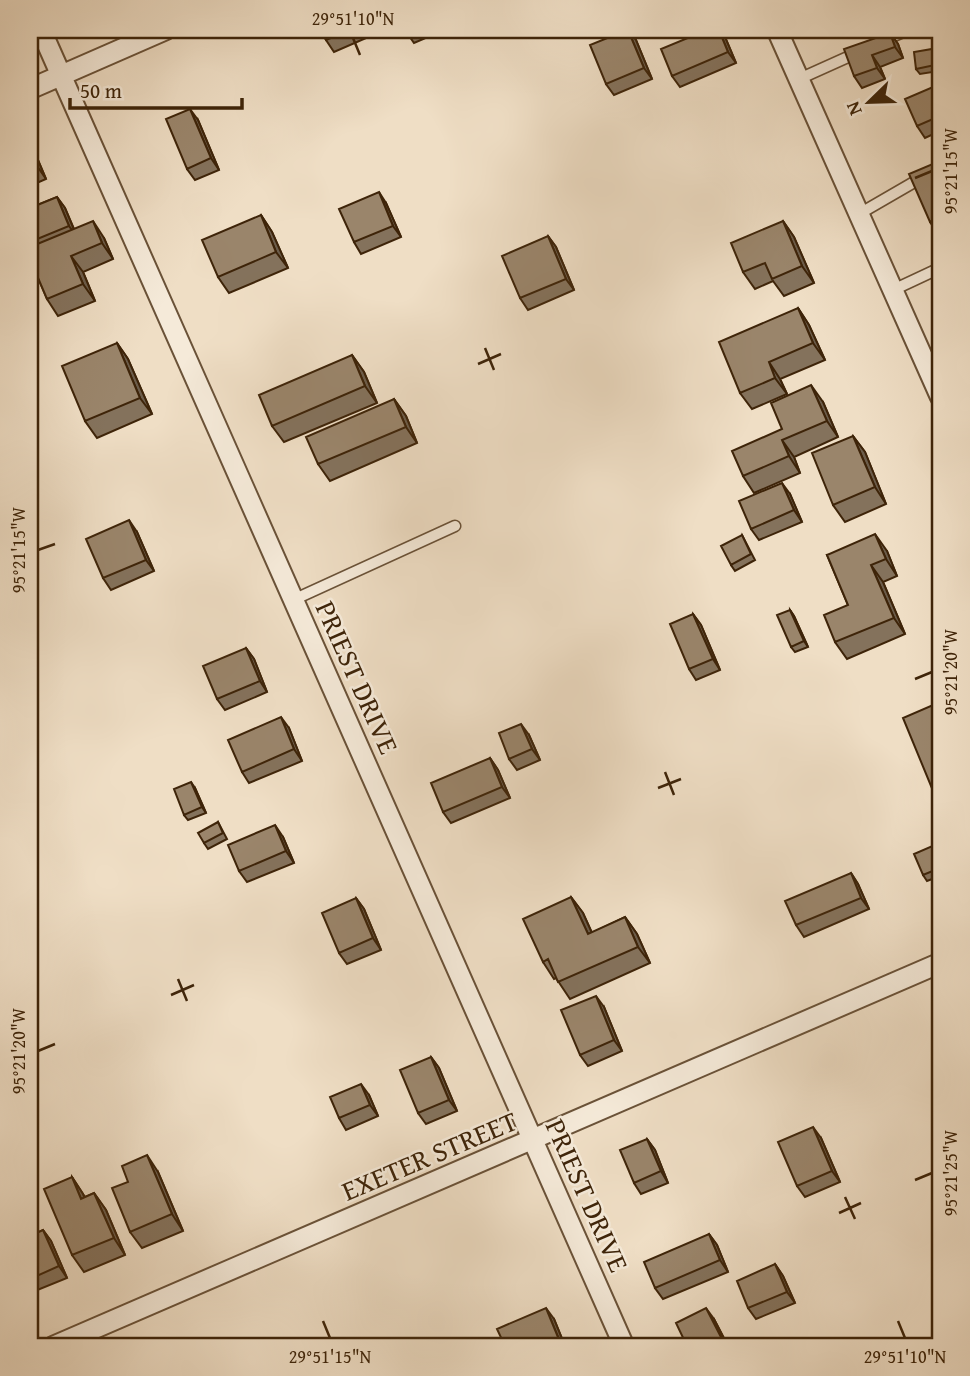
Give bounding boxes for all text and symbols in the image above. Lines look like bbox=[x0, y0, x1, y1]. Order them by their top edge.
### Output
text: 29°51'10"N bbox=[312, 5, 395, 32]
scale bar bbox=[70, 66, 242, 110]
north arrow bbox=[834, 66, 904, 136]
text: 50 m bbox=[80, 75, 122, 106]
text: N bbox=[838, 97, 869, 120]
text: 95°21'15"W bbox=[937, 127, 964, 214]
text: 95°21'15"W bbox=[5, 506, 32, 593]
street label: PRIEST DRIVE bbox=[306, 594, 410, 760]
text: 95°21'20"W bbox=[937, 628, 964, 715]
text: 95°21'20"W bbox=[5, 1007, 32, 1094]
street label: EXETER STREET bbox=[335, 1099, 524, 1210]
street label: PRIEST DRIVE bbox=[536, 1112, 640, 1278]
text: 95°21'25"W bbox=[937, 1129, 964, 1216]
text: 29°51'15"N bbox=[289, 1343, 372, 1370]
text: 29°51'10"N bbox=[864, 1343, 947, 1370]

